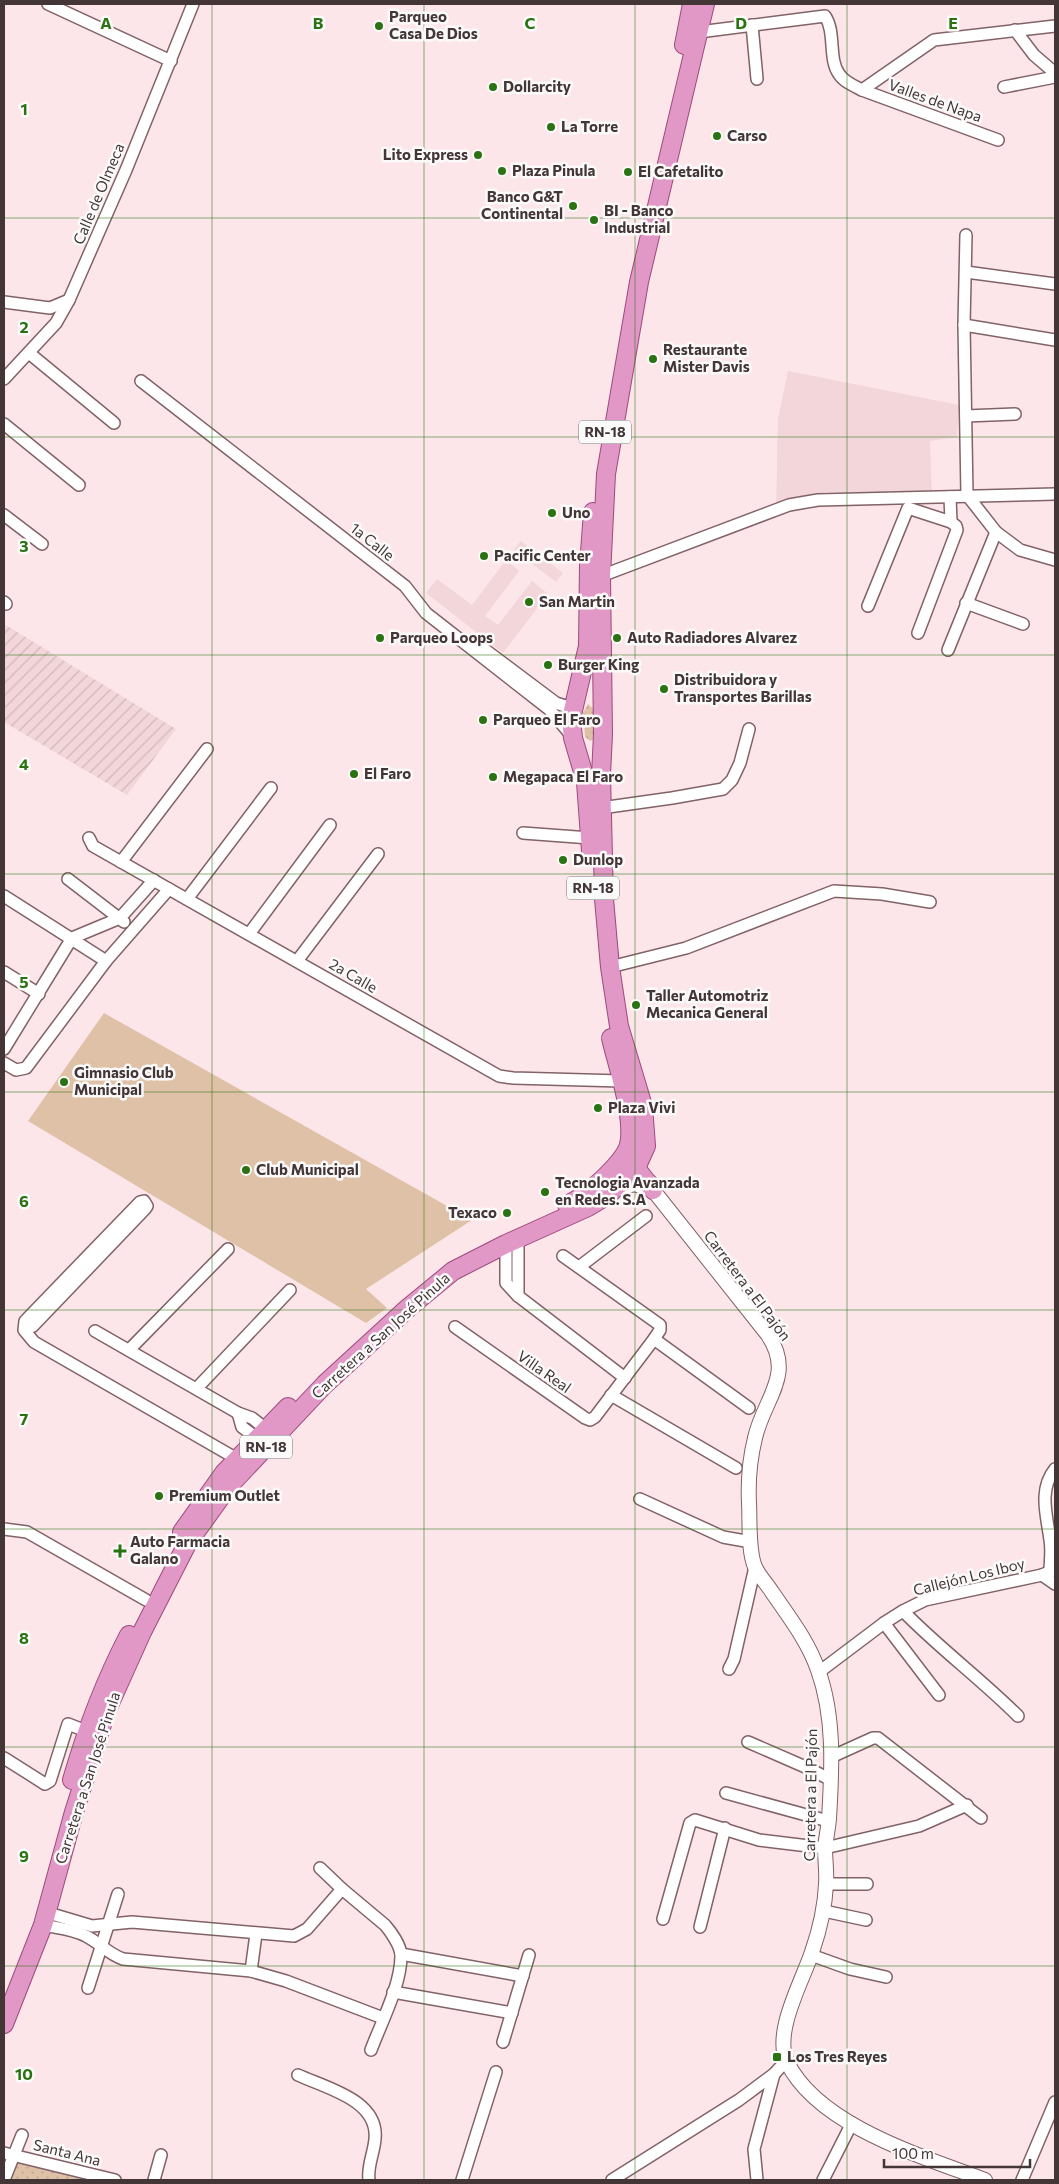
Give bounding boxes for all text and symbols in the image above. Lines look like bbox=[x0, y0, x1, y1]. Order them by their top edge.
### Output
place label: Parqueo Casa De Dios bbox=[389, 7, 478, 42]
text: A bbox=[100, 13, 112, 32]
text: B bbox=[313, 13, 324, 32]
text: C bbox=[525, 13, 536, 32]
text: D bbox=[735, 13, 747, 32]
text: E bbox=[948, 13, 958, 32]
marker: Parqueo Casa De Dios bbox=[373, 20, 385, 32]
street label: Valles de Napa bbox=[886, 75, 984, 125]
place label: Dollarcity bbox=[503, 77, 572, 95]
marker: Dollarcity bbox=[487, 81, 499, 93]
text: 1 bbox=[20, 99, 28, 118]
place label: La Torre bbox=[561, 117, 618, 135]
marker: La Torre bbox=[545, 121, 557, 133]
place label: Carso bbox=[727, 126, 767, 144]
marker: Carso bbox=[711, 130, 723, 142]
street label: Calle de Olmeca bbox=[69, 140, 128, 247]
place label: Lito Express bbox=[383, 145, 468, 163]
marker: Lito Express bbox=[472, 149, 484, 161]
place label: Plaza Pinula bbox=[512, 161, 595, 179]
place label: El Cafetalito bbox=[638, 162, 724, 180]
marker: Plaza Pinula bbox=[496, 165, 508, 177]
marker: El Cafetalito bbox=[622, 166, 634, 178]
place label: Banco G&T Continental bbox=[481, 187, 563, 222]
marker: Banco G&T Continental bbox=[567, 200, 579, 212]
place label: BI - Banco Industrial bbox=[604, 201, 674, 236]
marker: BI - Banco Industrial bbox=[588, 214, 600, 226]
text: 2 bbox=[19, 317, 29, 336]
place label: Restaurante Mister Davis bbox=[663, 340, 750, 375]
marker: Restaurante Mister Davis bbox=[647, 353, 659, 365]
road number: RN-18 bbox=[579, 421, 631, 444]
place label: Uno bbox=[562, 503, 591, 521]
marker: Uno bbox=[546, 507, 558, 519]
street label: 1a Calle bbox=[347, 518, 398, 564]
text: 3 bbox=[19, 536, 29, 555]
place label: Pacific Center bbox=[494, 546, 591, 564]
marker: Pacific Center bbox=[478, 550, 490, 562]
place label: San Martin bbox=[539, 592, 615, 610]
marker: San Martin bbox=[523, 596, 535, 608]
place label: Parqueo Loops bbox=[390, 628, 493, 646]
place label: Auto Radiadores Alvarez bbox=[627, 628, 797, 646]
marker: Parqueo Loops bbox=[374, 632, 386, 644]
marker: Auto Radiadores Alvarez bbox=[611, 632, 623, 644]
place label: Burger King bbox=[558, 655, 639, 673]
marker: Burger King bbox=[542, 659, 554, 671]
place label: Distribuidora y Transportes Barillas bbox=[674, 670, 812, 705]
marker: Distribuidora y Transportes Barillas bbox=[658, 683, 670, 695]
place label: Parqueo El Faro bbox=[493, 710, 601, 728]
marker: Parqueo El Faro bbox=[477, 714, 489, 726]
text: 4 bbox=[19, 754, 29, 773]
place label: El Faro bbox=[364, 764, 411, 782]
place label: Megapaca El Faro bbox=[503, 767, 623, 785]
marker: El Faro bbox=[348, 768, 360, 780]
marker: Megapaca El Faro bbox=[487, 771, 499, 783]
place label: Dunlop bbox=[573, 850, 623, 868]
marker: Dunlop bbox=[557, 854, 569, 866]
road number: RN-18 bbox=[567, 876, 619, 900]
street label: 2a Calle bbox=[326, 954, 381, 996]
text: 5 bbox=[19, 972, 29, 991]
place label: Taller Automotriz Mecanica General bbox=[646, 986, 769, 1021]
marker: Taller Automotriz Mecanica General bbox=[630, 999, 642, 1011]
place label: Gimnasio Club Municipal bbox=[74, 1063, 174, 1098]
marker: Gimnasio Club Municipal bbox=[58, 1076, 70, 1088]
place label: Plaza Vivi bbox=[608, 1098, 675, 1116]
marker: Plaza Vivi bbox=[592, 1102, 604, 1114]
place label: Club Municipal bbox=[256, 1160, 359, 1178]
marker: Club Municipal bbox=[240, 1164, 252, 1176]
place label: Tecnologia Avanzada en Redes. S.A bbox=[555, 1173, 700, 1208]
marker: Tecnologia Avanzada en Redes. S.A bbox=[539, 1186, 551, 1198]
text: 6 bbox=[19, 1191, 29, 1210]
place label: Texaco bbox=[448, 1203, 497, 1221]
marker: Texaco bbox=[501, 1207, 513, 1219]
street label: Carretera a El Pajón bbox=[701, 1227, 795, 1344]
street label: Carretera a San José Pinula bbox=[308, 1268, 453, 1402]
street label: Villa Real bbox=[514, 1346, 575, 1396]
text: 7 bbox=[20, 1409, 29, 1428]
road number: RN-18 bbox=[240, 1435, 292, 1458]
place label: Premium Outlet bbox=[169, 1486, 280, 1504]
marker: Premium Outlet bbox=[153, 1490, 165, 1502]
place label: Auto Farmacia Galano bbox=[130, 1532, 230, 1567]
marker: Auto Farmacia Galano bbox=[114, 1545, 126, 1557]
street label: Callejón Los Iboy bbox=[911, 1553, 1027, 1599]
text: 8 bbox=[19, 1628, 29, 1647]
street label: Carretera a San José Pinula bbox=[51, 1689, 123, 1866]
street label: Carretera a El Pajón bbox=[800, 1728, 820, 1862]
text: 9 bbox=[19, 1846, 29, 1865]
place label: Los Tres Reyes bbox=[787, 2047, 887, 2065]
marker: Los Tres Reyes bbox=[771, 2051, 783, 2063]
text: 10 bbox=[15, 2064, 33, 2083]
street label: Santa Ana bbox=[32, 2135, 103, 2169]
scale bar bbox=[884, 2136, 1030, 2168]
text: 100 m bbox=[892, 2144, 934, 2162]

